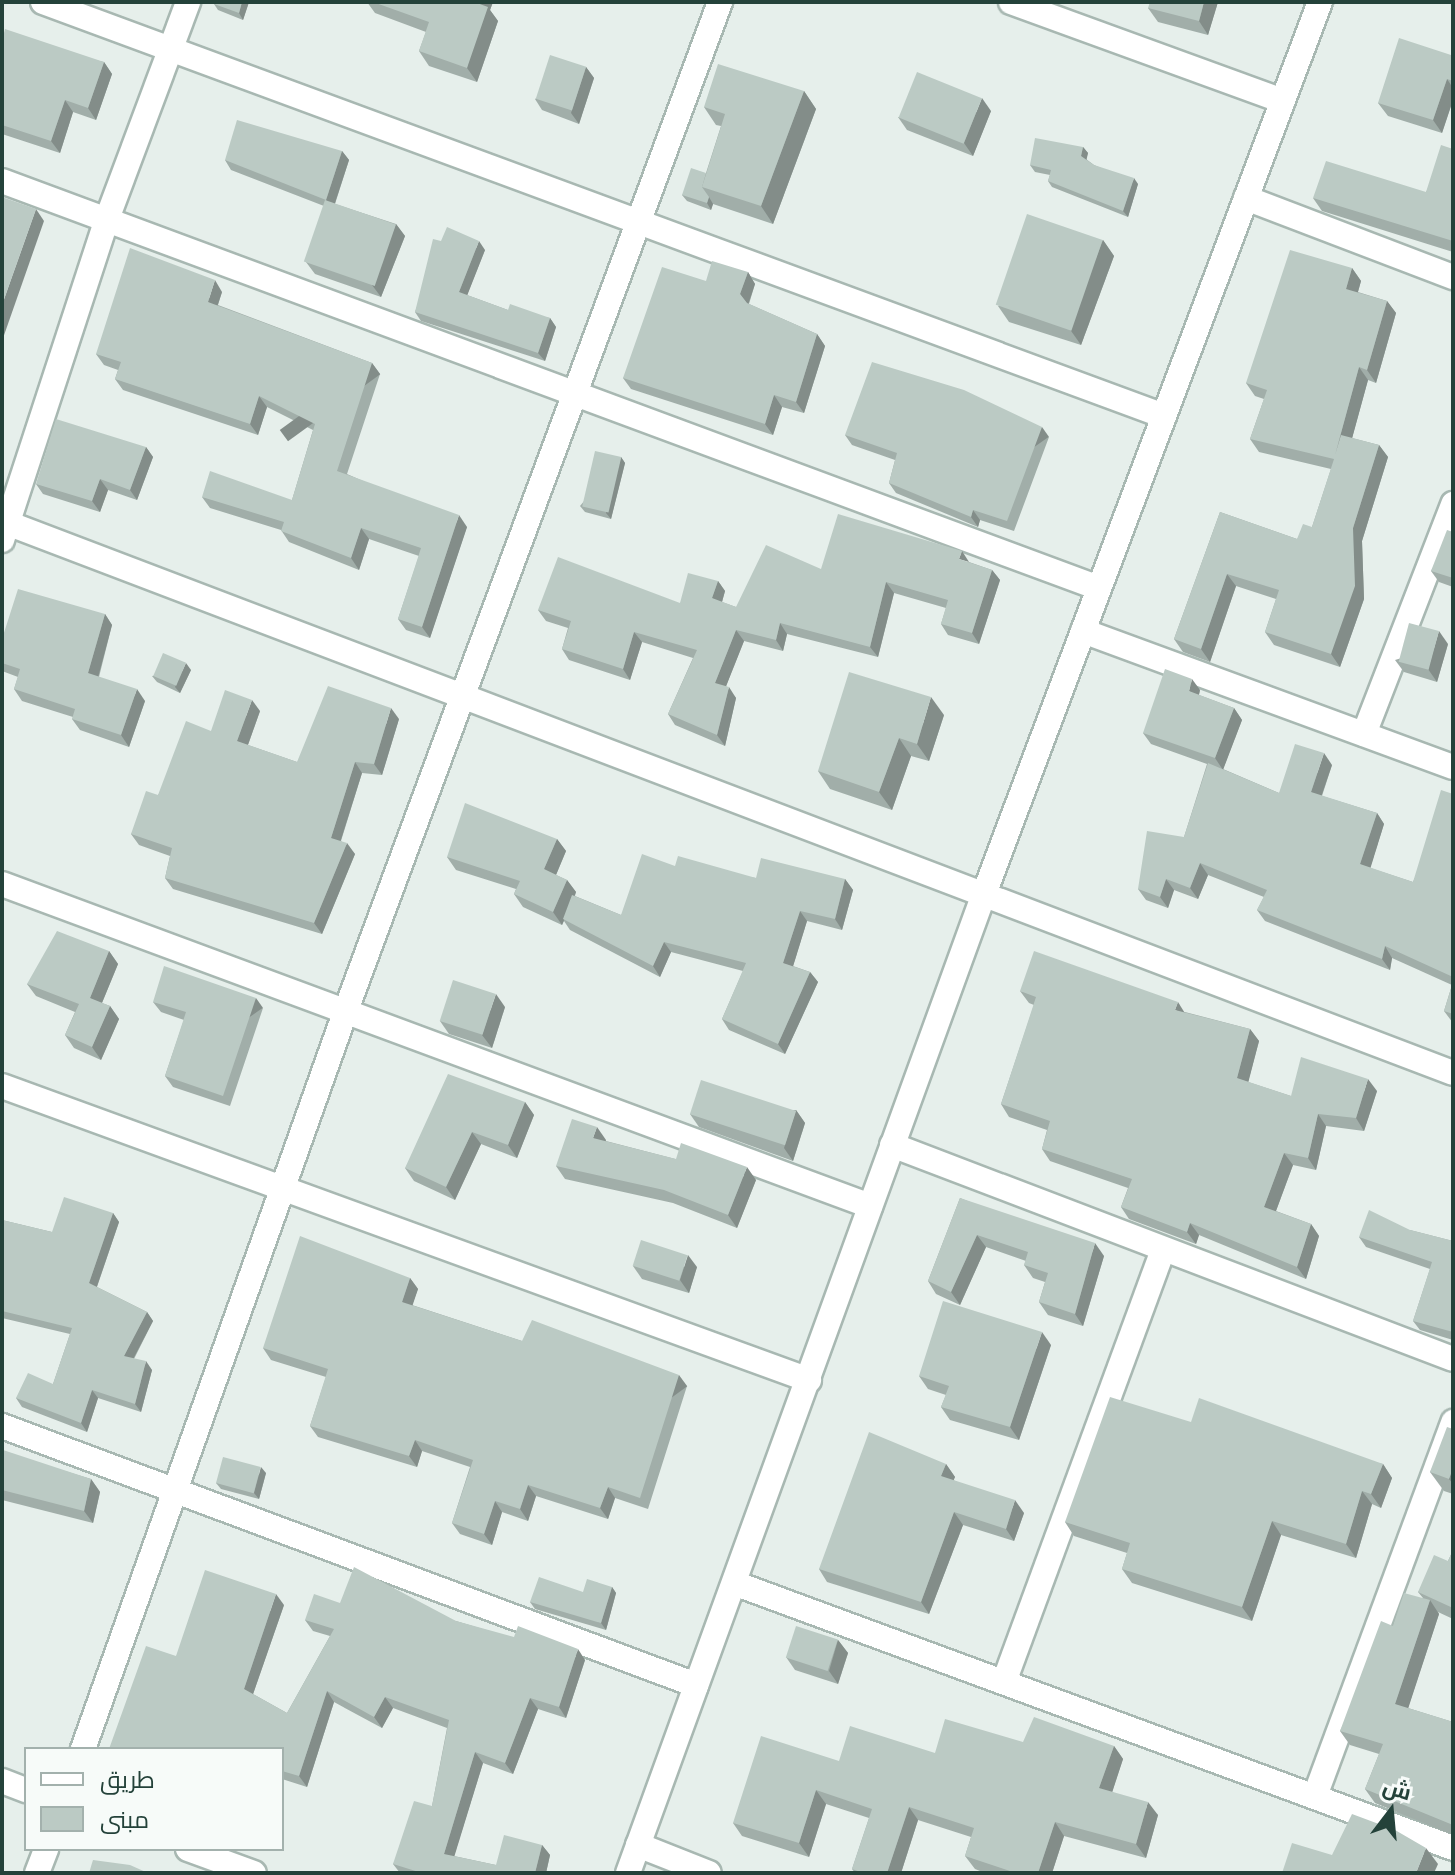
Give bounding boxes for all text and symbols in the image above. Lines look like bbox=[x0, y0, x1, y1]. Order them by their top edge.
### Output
legend bbox=[24, 1747, 284, 1851]
text: طريق bbox=[100, 1762, 155, 1795]
text: ش bbox=[1380, 1770, 1415, 1806]
north arrow bbox=[1351, 1771, 1431, 1851]
text: مبنى bbox=[100, 1802, 149, 1835]

